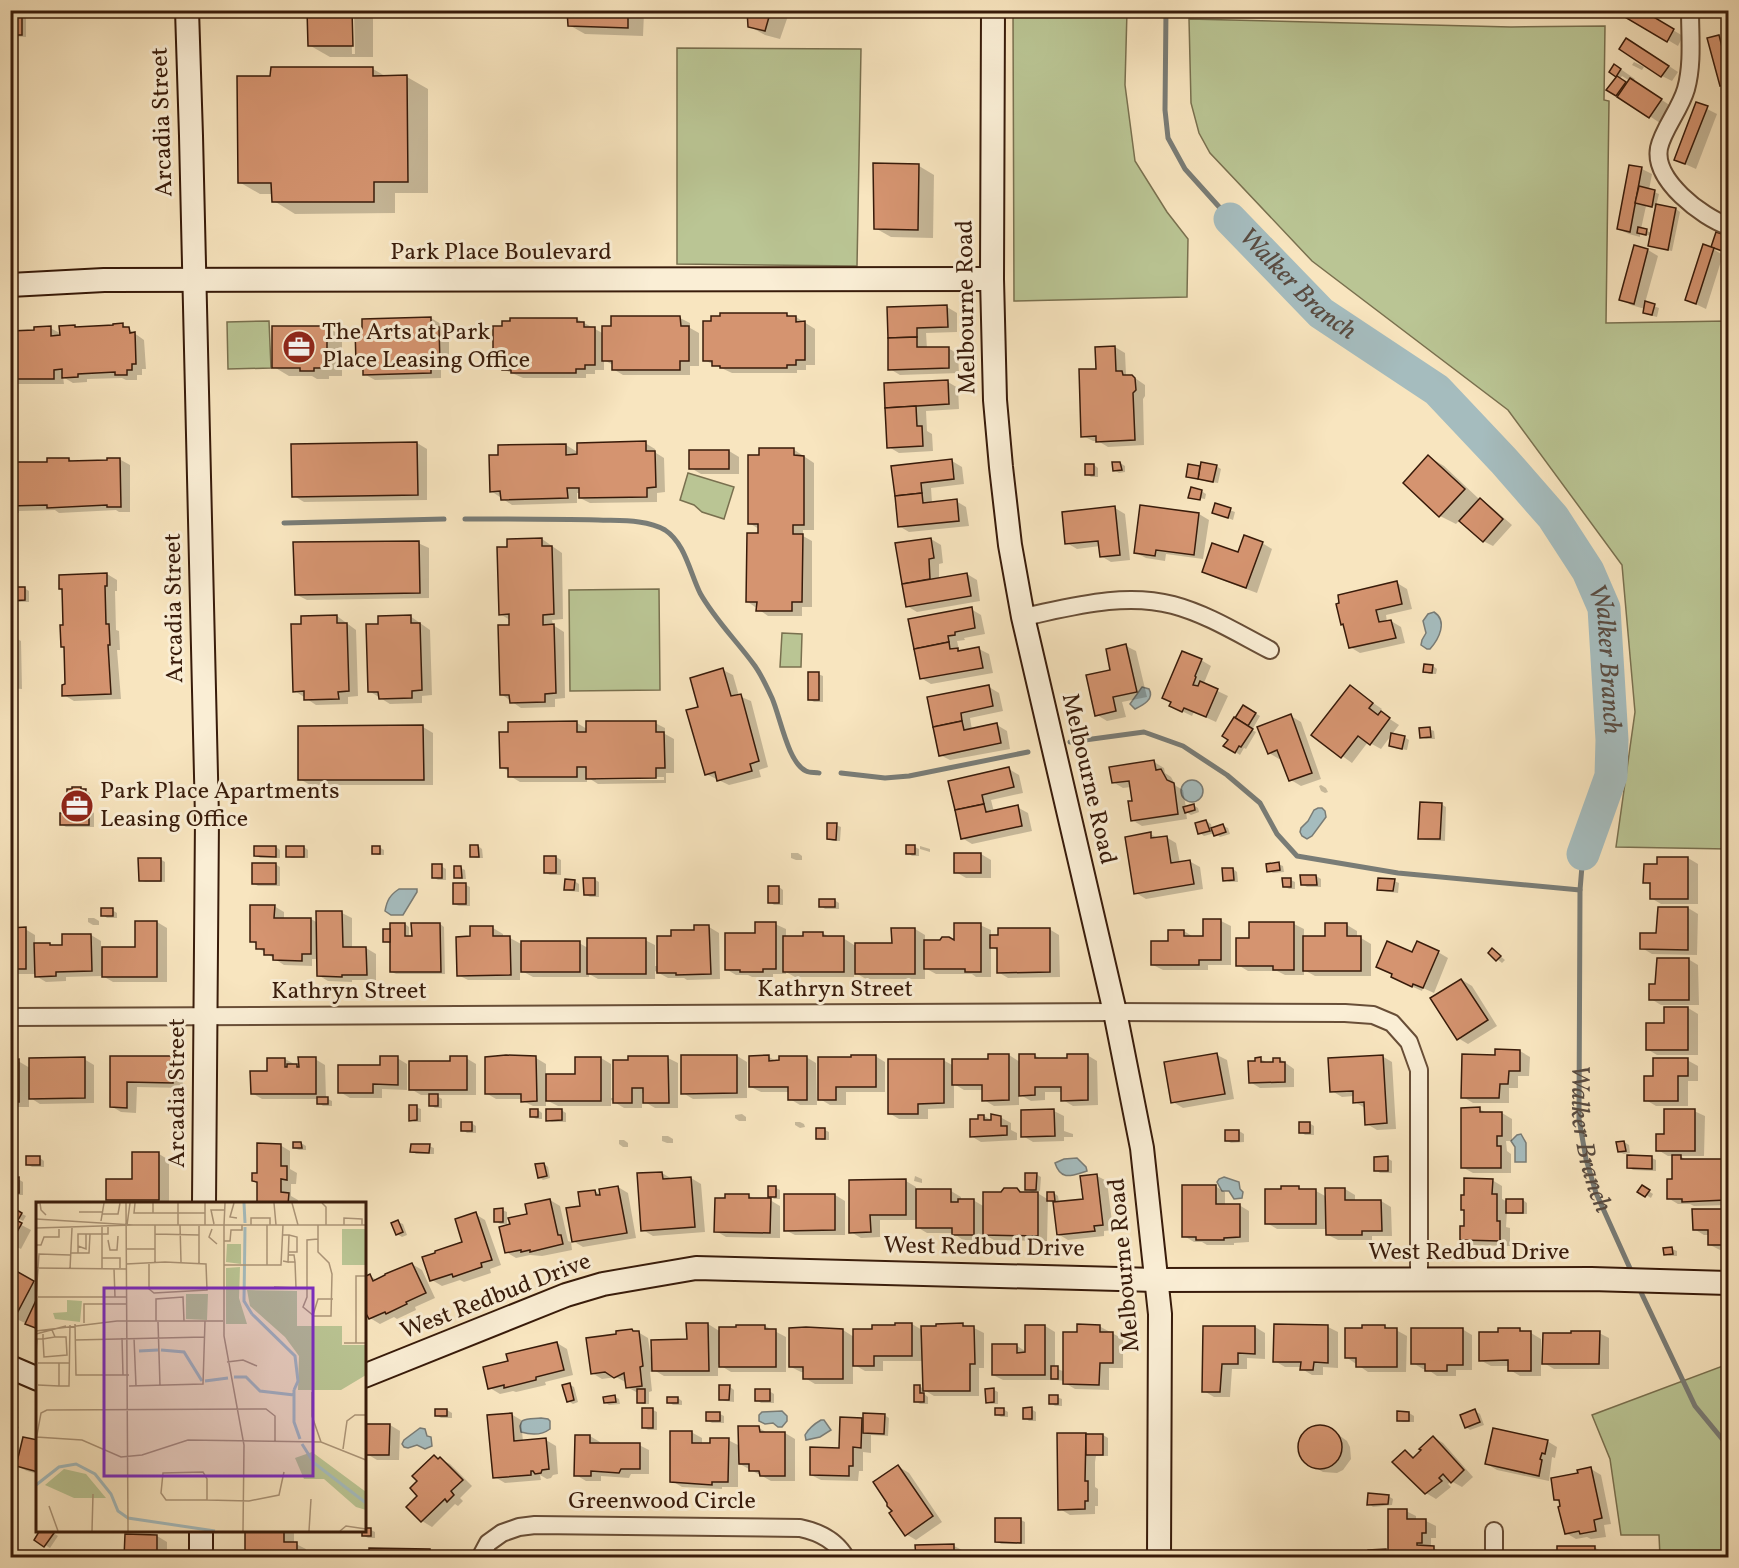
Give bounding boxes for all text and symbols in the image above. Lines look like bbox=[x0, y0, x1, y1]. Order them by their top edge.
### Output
street label: Arcadia Street bbox=[143, 46, 183, 198]
street label: Melbourne Road bbox=[948, 219, 986, 395]
water label: Walker Branch bbox=[1230, 220, 1363, 349]
street label: Park Place Boulevard bbox=[390, 236, 612, 270]
place label: The Arts at Park Place Leasing Office bbox=[322, 316, 530, 378]
office icon: The Arts at Park Place Leasing Office bbox=[281, 329, 317, 365]
street label: Arcadia Street bbox=[157, 533, 193, 683]
water label: Walker Branch bbox=[1578, 579, 1630, 736]
street label: Melbourne Road bbox=[1052, 690, 1124, 868]
place label: Park Place Apartments Leasing Office bbox=[100, 775, 340, 837]
office icon: Park Place Apartments Leasing Office bbox=[59, 788, 95, 824]
street label: Kathryn Street bbox=[757, 973, 913, 1007]
street label: Kathryn Street bbox=[271, 975, 427, 1009]
street label: Arcadia Street bbox=[161, 1018, 195, 1168]
water label: Walker Branch bbox=[1561, 1064, 1621, 1219]
street label: Melbourne Road bbox=[1100, 1177, 1150, 1353]
inset map bbox=[36, 1202, 366, 1532]
street label: West Redbud Drive bbox=[883, 1229, 1085, 1267]
street label: West Redbud Drive bbox=[1368, 1236, 1570, 1270]
street label: West Redbud Drive bbox=[396, 1245, 596, 1349]
street label: Greenwood Circle bbox=[568, 1485, 756, 1519]

